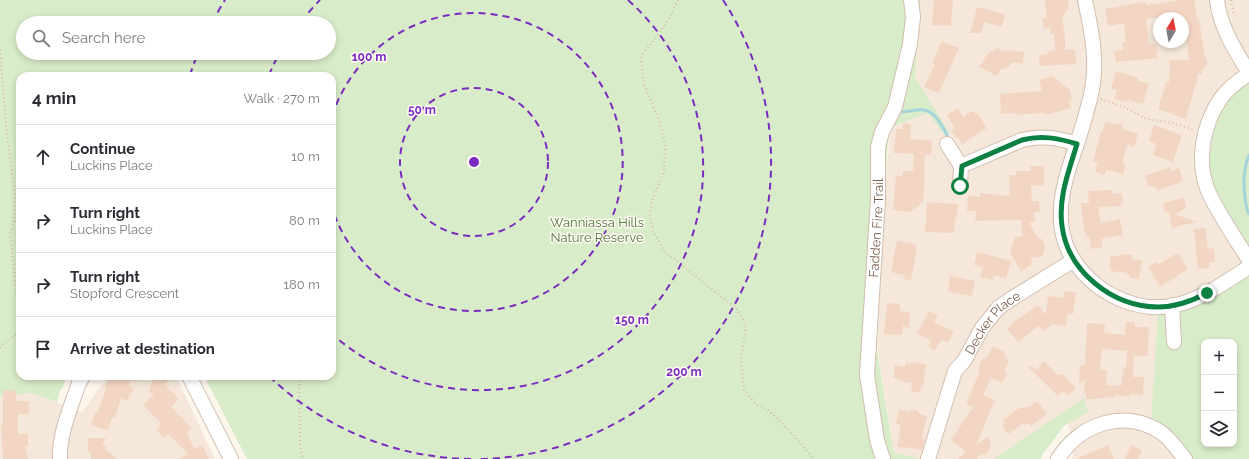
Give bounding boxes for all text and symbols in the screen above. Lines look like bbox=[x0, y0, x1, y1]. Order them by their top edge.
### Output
north arrow bbox=[1153, 12, 1189, 48]
search box bbox=[16, 16, 336, 60]
icon: search bbox=[30, 27, 52, 49]
text: Search here bbox=[62, 29, 145, 47]
text: 100 m bbox=[352, 50, 386, 64]
text: 4 min bbox=[32, 88, 76, 108]
text: Walk · 270 m bbox=[244, 91, 320, 106]
text: 50 m bbox=[408, 103, 436, 117]
text: Continue bbox=[70, 140, 135, 158]
icon: ahead bbox=[32, 146, 54, 168]
text: 10 m bbox=[291, 149, 320, 164]
centre of rings bbox=[467, 155, 481, 169]
text: Luckins Place bbox=[70, 158, 153, 173]
route start bbox=[951, 177, 969, 195]
street label: Fadden Fire Trail bbox=[866, 178, 886, 278]
text: Turn right bbox=[70, 204, 140, 222]
icon: right bbox=[32, 210, 54, 232]
text: 80 m bbox=[289, 213, 320, 228]
park label: Wanniassa Hills Nature Reserve bbox=[550, 215, 644, 245]
text: Luckins Place bbox=[70, 222, 153, 237]
text: Turn right bbox=[70, 268, 140, 286]
icon: right bbox=[32, 274, 54, 296]
text: 180 m bbox=[284, 277, 320, 292]
route end bbox=[1198, 284, 1216, 302]
text: Stopford Crescent bbox=[70, 286, 179, 301]
street label: Decker Place bbox=[962, 288, 1023, 357]
text: 150 m bbox=[615, 313, 649, 327]
icon: arrive bbox=[32, 338, 54, 360]
map controls bbox=[1201, 339, 1237, 447]
button: + bbox=[1201, 339, 1237, 375]
text: Arrive at destination bbox=[70, 340, 215, 358]
text: 200 m bbox=[666, 365, 702, 379]
button: − bbox=[1201, 375, 1237, 411]
button: layers bbox=[1201, 411, 1237, 447]

